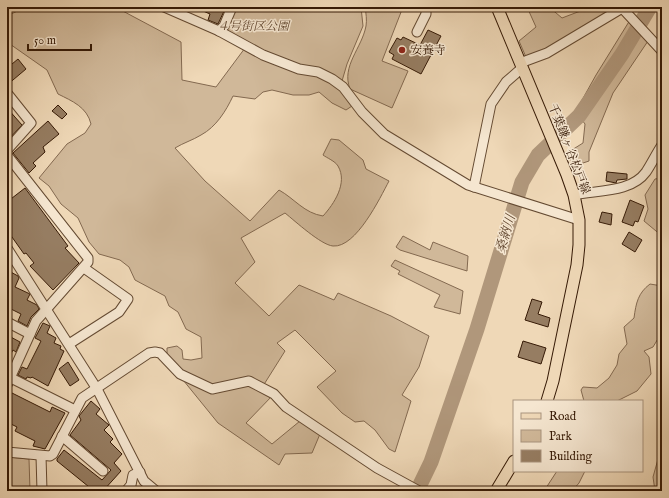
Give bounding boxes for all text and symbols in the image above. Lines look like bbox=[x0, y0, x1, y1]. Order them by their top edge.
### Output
park label: ４号街区公園 bbox=[217, 19, 291, 34]
scale bar bbox=[28, 26, 91, 52]
text: 50 m bbox=[34, 33, 56, 48]
place label: 安養寺 bbox=[410, 43, 446, 58]
marker: 安養寺 bbox=[397, 45, 407, 55]
street label: 千葉鎌ヶ谷松戸線 bbox=[545, 101, 593, 197]
water label: 桑納川 bbox=[492, 211, 520, 255]
legend bbox=[513, 400, 643, 472]
text: Road bbox=[549, 409, 577, 424]
text: Park bbox=[549, 429, 572, 444]
text: Building bbox=[549, 449, 593, 464]

